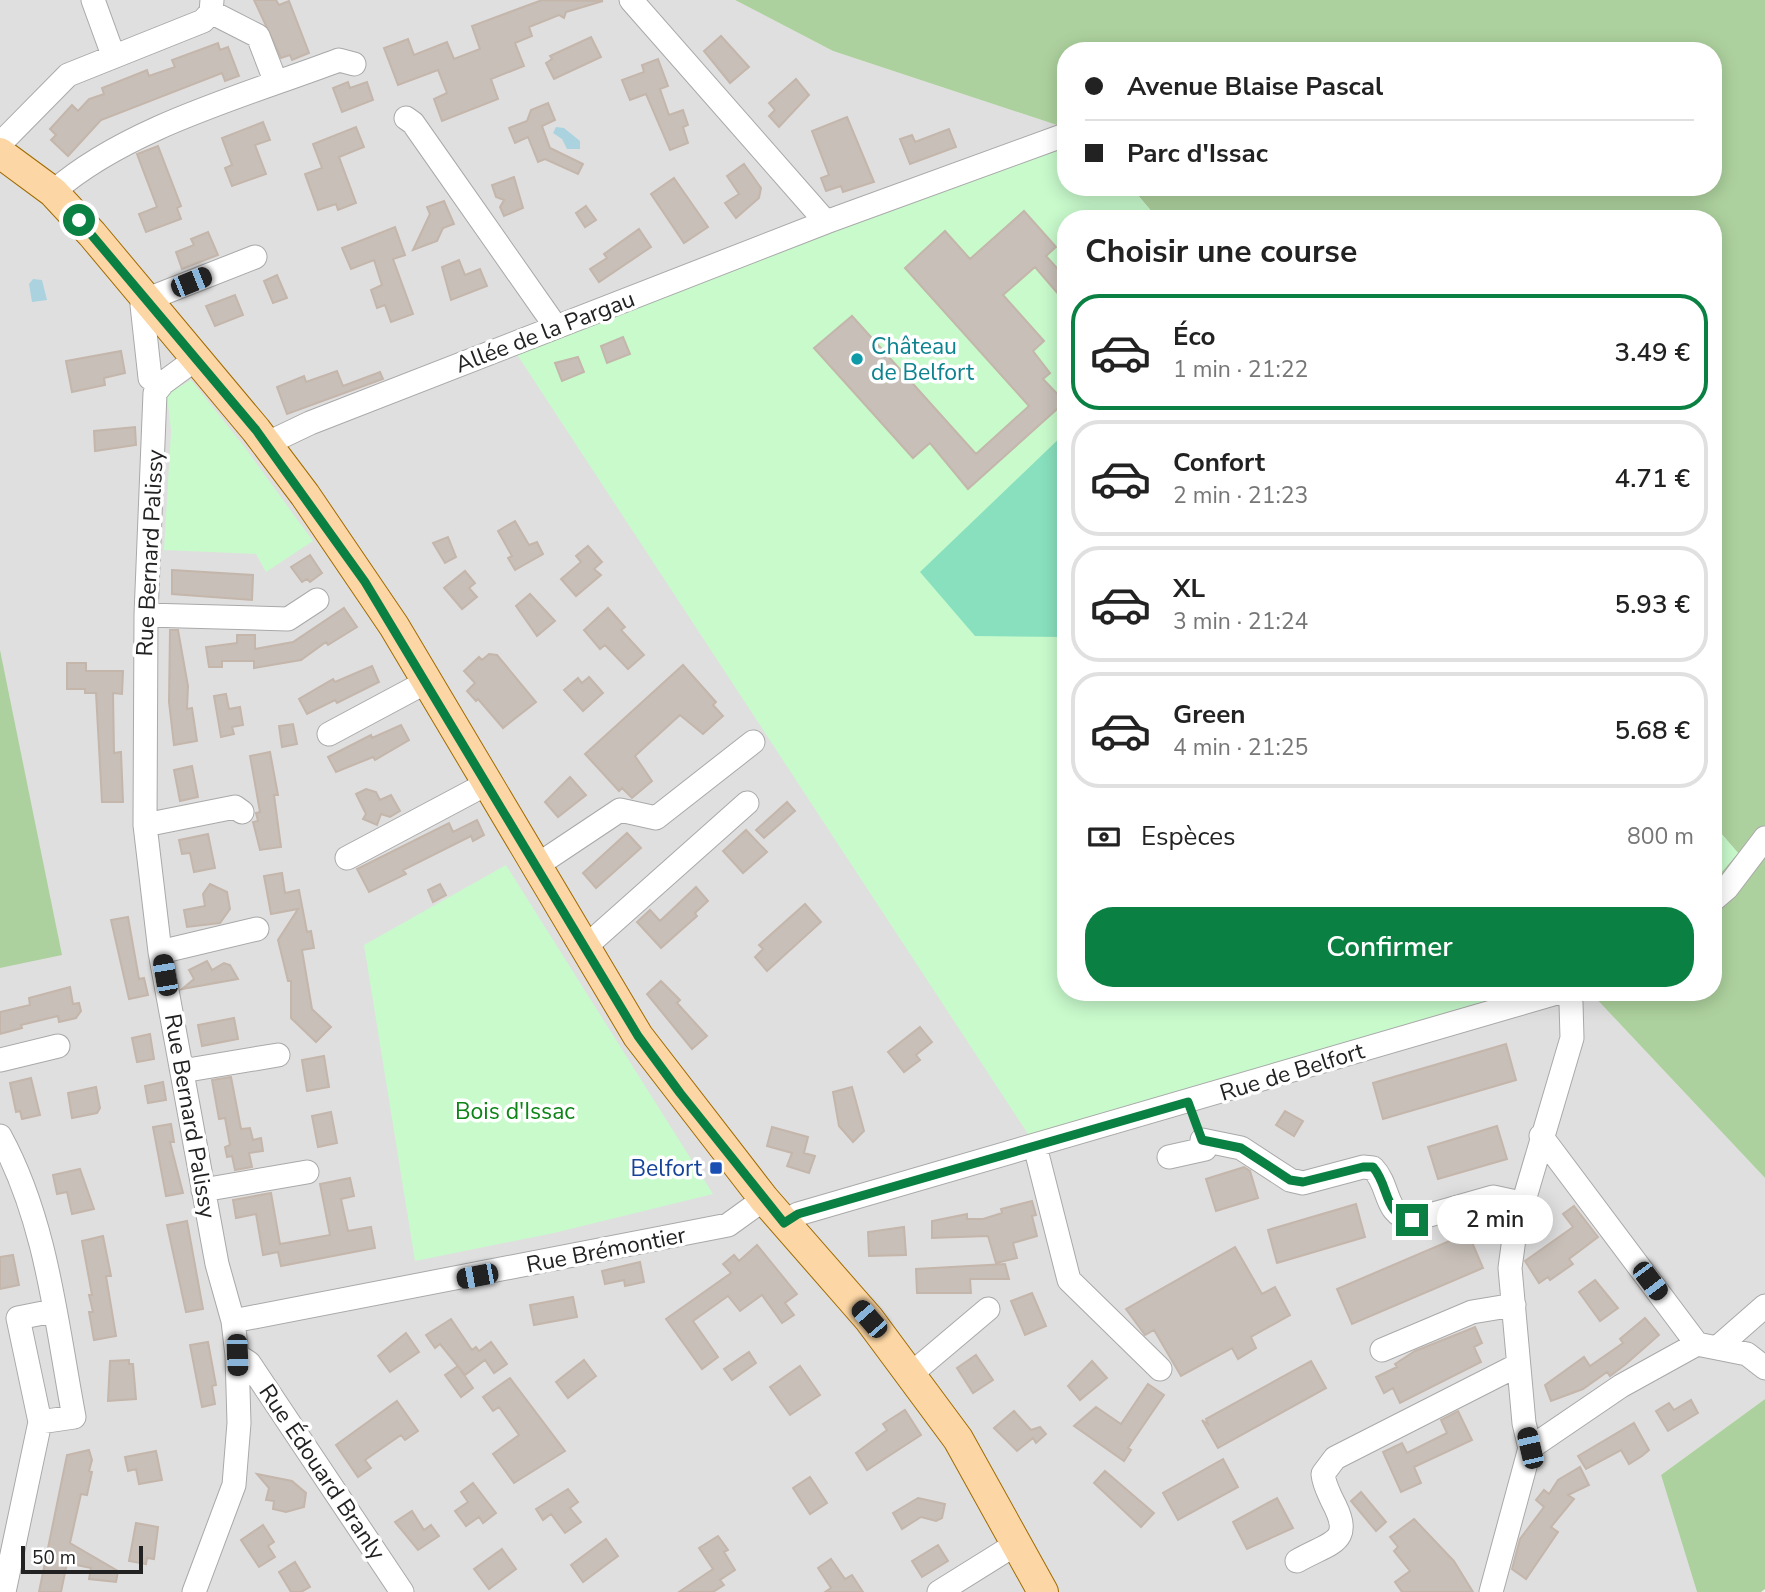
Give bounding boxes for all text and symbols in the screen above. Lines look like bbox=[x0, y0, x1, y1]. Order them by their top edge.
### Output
text: Avenue Blaise Pascal bbox=[1127, 69, 1383, 104]
text: Parc d'Issac bbox=[1127, 136, 1268, 171]
route start bbox=[63, 204, 95, 236]
text: Choisir une course bbox=[1085, 230, 1357, 273]
car bbox=[168, 264, 215, 300]
street label: Allée de la Pargau bbox=[451, 283, 639, 381]
text: Éco bbox=[1173, 319, 1215, 354]
icon: car bbox=[1089, 321, 1152, 384]
place label: Château de Belfort bbox=[871, 331, 975, 388]
text: 3.49 € bbox=[1615, 335, 1690, 370]
marker: Château de Belfort bbox=[849, 351, 865, 367]
text: 1 min · 21:22 bbox=[1173, 354, 1308, 385]
text: Confort bbox=[1173, 445, 1265, 480]
icon: car bbox=[1089, 447, 1152, 510]
street label: Rue Bernard Palissy bbox=[129, 449, 171, 657]
text: 4.71 € bbox=[1615, 461, 1690, 496]
text: 2 min · 21:23 bbox=[1173, 480, 1308, 511]
text: XL bbox=[1173, 571, 1205, 606]
icon: car bbox=[1089, 573, 1152, 636]
text: 5.93 € bbox=[1615, 587, 1690, 622]
text: 3 min · 21:24 bbox=[1173, 606, 1308, 637]
text: Green bbox=[1173, 697, 1246, 732]
icon: car bbox=[1089, 699, 1152, 762]
text: 5.68 € bbox=[1615, 713, 1690, 748]
text: 4 min · 21:25 bbox=[1173, 732, 1308, 763]
icon: cash bbox=[1085, 818, 1123, 856]
text: Espèces bbox=[1141, 819, 1236, 854]
text: 800 m bbox=[1627, 821, 1694, 852]
button: Confirmer bbox=[1085, 907, 1694, 987]
car bbox=[152, 952, 179, 998]
street label: Rue Bernard Palissy bbox=[157, 1011, 223, 1221]
street label: Rue de Belfort bbox=[1216, 1035, 1369, 1109]
park label: Bois d'Issac bbox=[455, 1096, 575, 1127]
place label: Belfort bbox=[631, 1153, 703, 1184]
marker: Belfort bbox=[708, 1160, 724, 1176]
callout: 2 min bbox=[1436, 1196, 1552, 1244]
route end bbox=[1396, 1204, 1428, 1236]
text: 2 min bbox=[1466, 1204, 1524, 1235]
street label: Rue Brémontier bbox=[524, 1219, 689, 1281]
car bbox=[1629, 1258, 1672, 1304]
car bbox=[455, 1262, 500, 1290]
car bbox=[848, 1296, 891, 1342]
car bbox=[226, 1334, 249, 1376]
street label: Rue Édouard Branly bbox=[252, 1378, 392, 1566]
car bbox=[1516, 1425, 1545, 1471]
scale bar bbox=[21, 1543, 144, 1575]
text: 50 m bbox=[32, 1545, 76, 1571]

